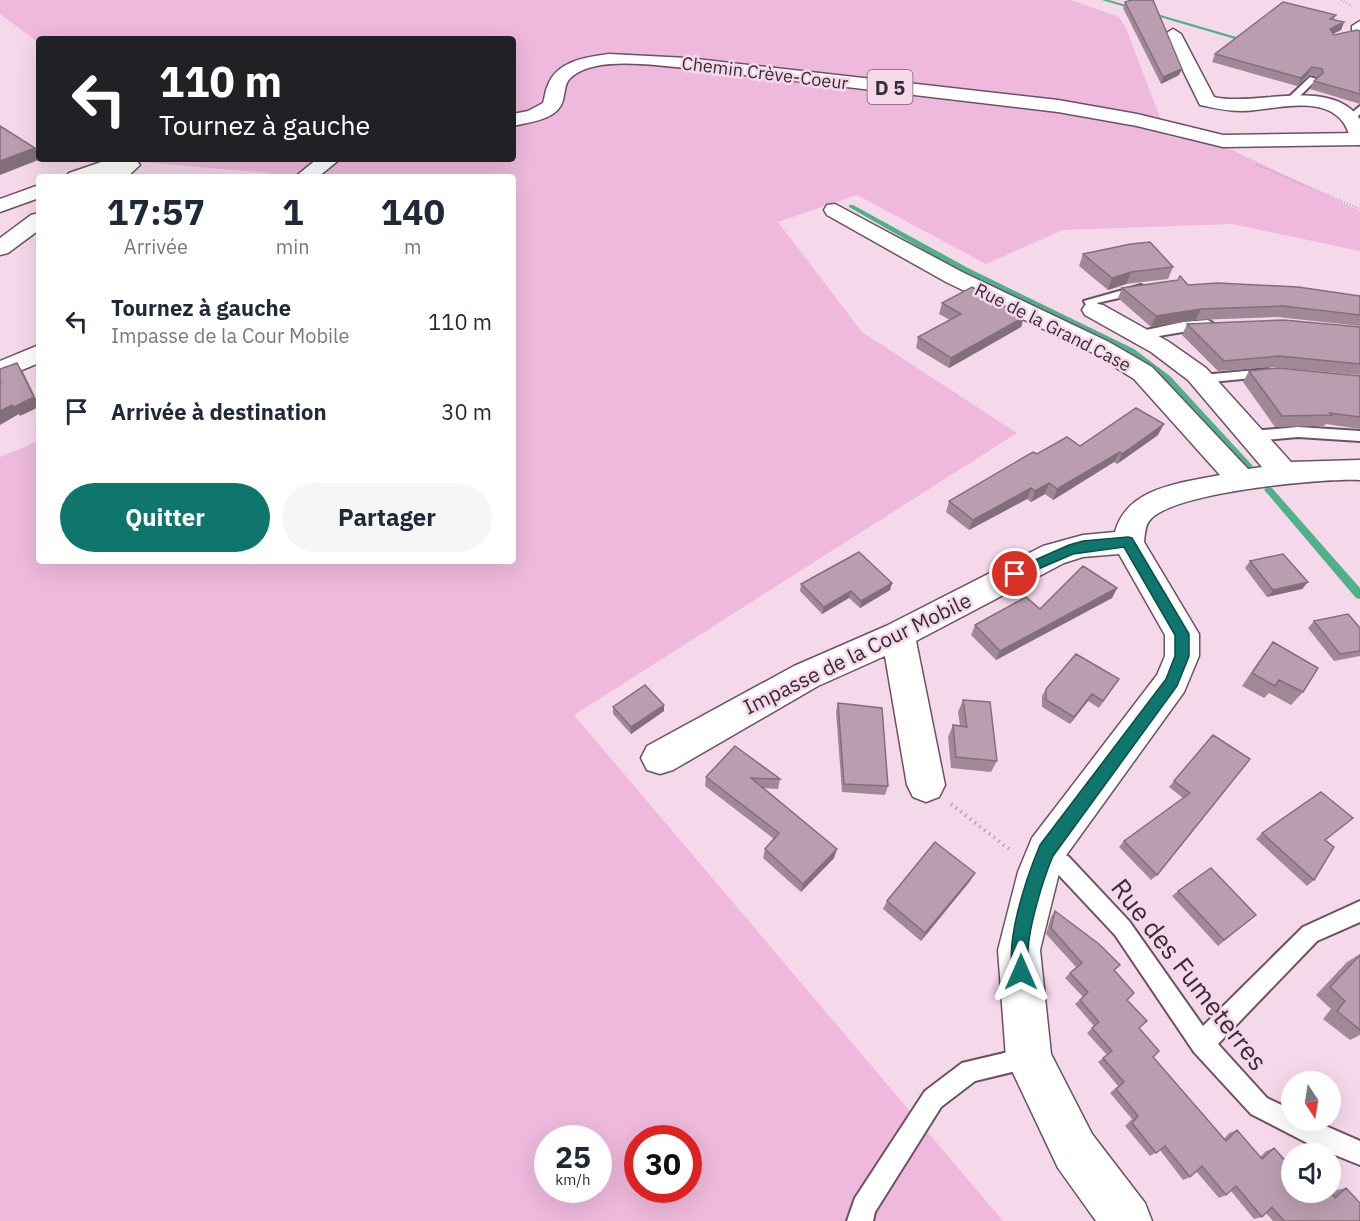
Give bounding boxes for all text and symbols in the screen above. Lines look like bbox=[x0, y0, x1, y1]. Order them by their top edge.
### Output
street label: Chemin Crève-Coeur bbox=[680, 51, 850, 95]
text: 110 m bbox=[159, 54, 282, 109]
icon: left bbox=[60, 60, 138, 138]
road number: D 5 bbox=[868, 70, 912, 104]
text: Tournez à gauche bbox=[159, 107, 370, 142]
text: 17:57 bbox=[107, 188, 205, 235]
text: 1 bbox=[282, 188, 304, 235]
text: 140 bbox=[380, 188, 445, 235]
text: Arrivée bbox=[124, 233, 188, 260]
text: min bbox=[276, 233, 310, 260]
text: m bbox=[404, 233, 422, 260]
street label: Rue de la Grand Case bbox=[971, 278, 1135, 376]
text: Tournez à gauche bbox=[111, 293, 291, 322]
icon: left bbox=[60, 305, 93, 338]
text: 110 m bbox=[428, 307, 492, 336]
text: Impasse de la Cour Mobile bbox=[111, 322, 349, 349]
icon: arrive bbox=[60, 395, 93, 428]
text: Arrivée à destination bbox=[111, 397, 327, 426]
text: 30 m bbox=[441, 397, 492, 426]
button: Quitter bbox=[60, 483, 270, 552]
button: Partager bbox=[282, 483, 492, 552]
pin bbox=[989, 548, 1040, 599]
icon: arrive bbox=[998, 557, 1031, 590]
street label: Impasse de la Cour Mobile bbox=[738, 586, 976, 720]
street label: Rue des Fumeterres bbox=[1104, 871, 1276, 1077]
position arrow bbox=[989, 940, 1053, 1004]
north arrow bbox=[1281, 1071, 1341, 1131]
map controls bbox=[1281, 1071, 1341, 1203]
speed limit sign: 30 bbox=[624, 1125, 702, 1203]
text: 25 bbox=[555, 1137, 591, 1176]
button: sound bbox=[1281, 1143, 1341, 1203]
text: km/h bbox=[555, 1170, 591, 1189]

